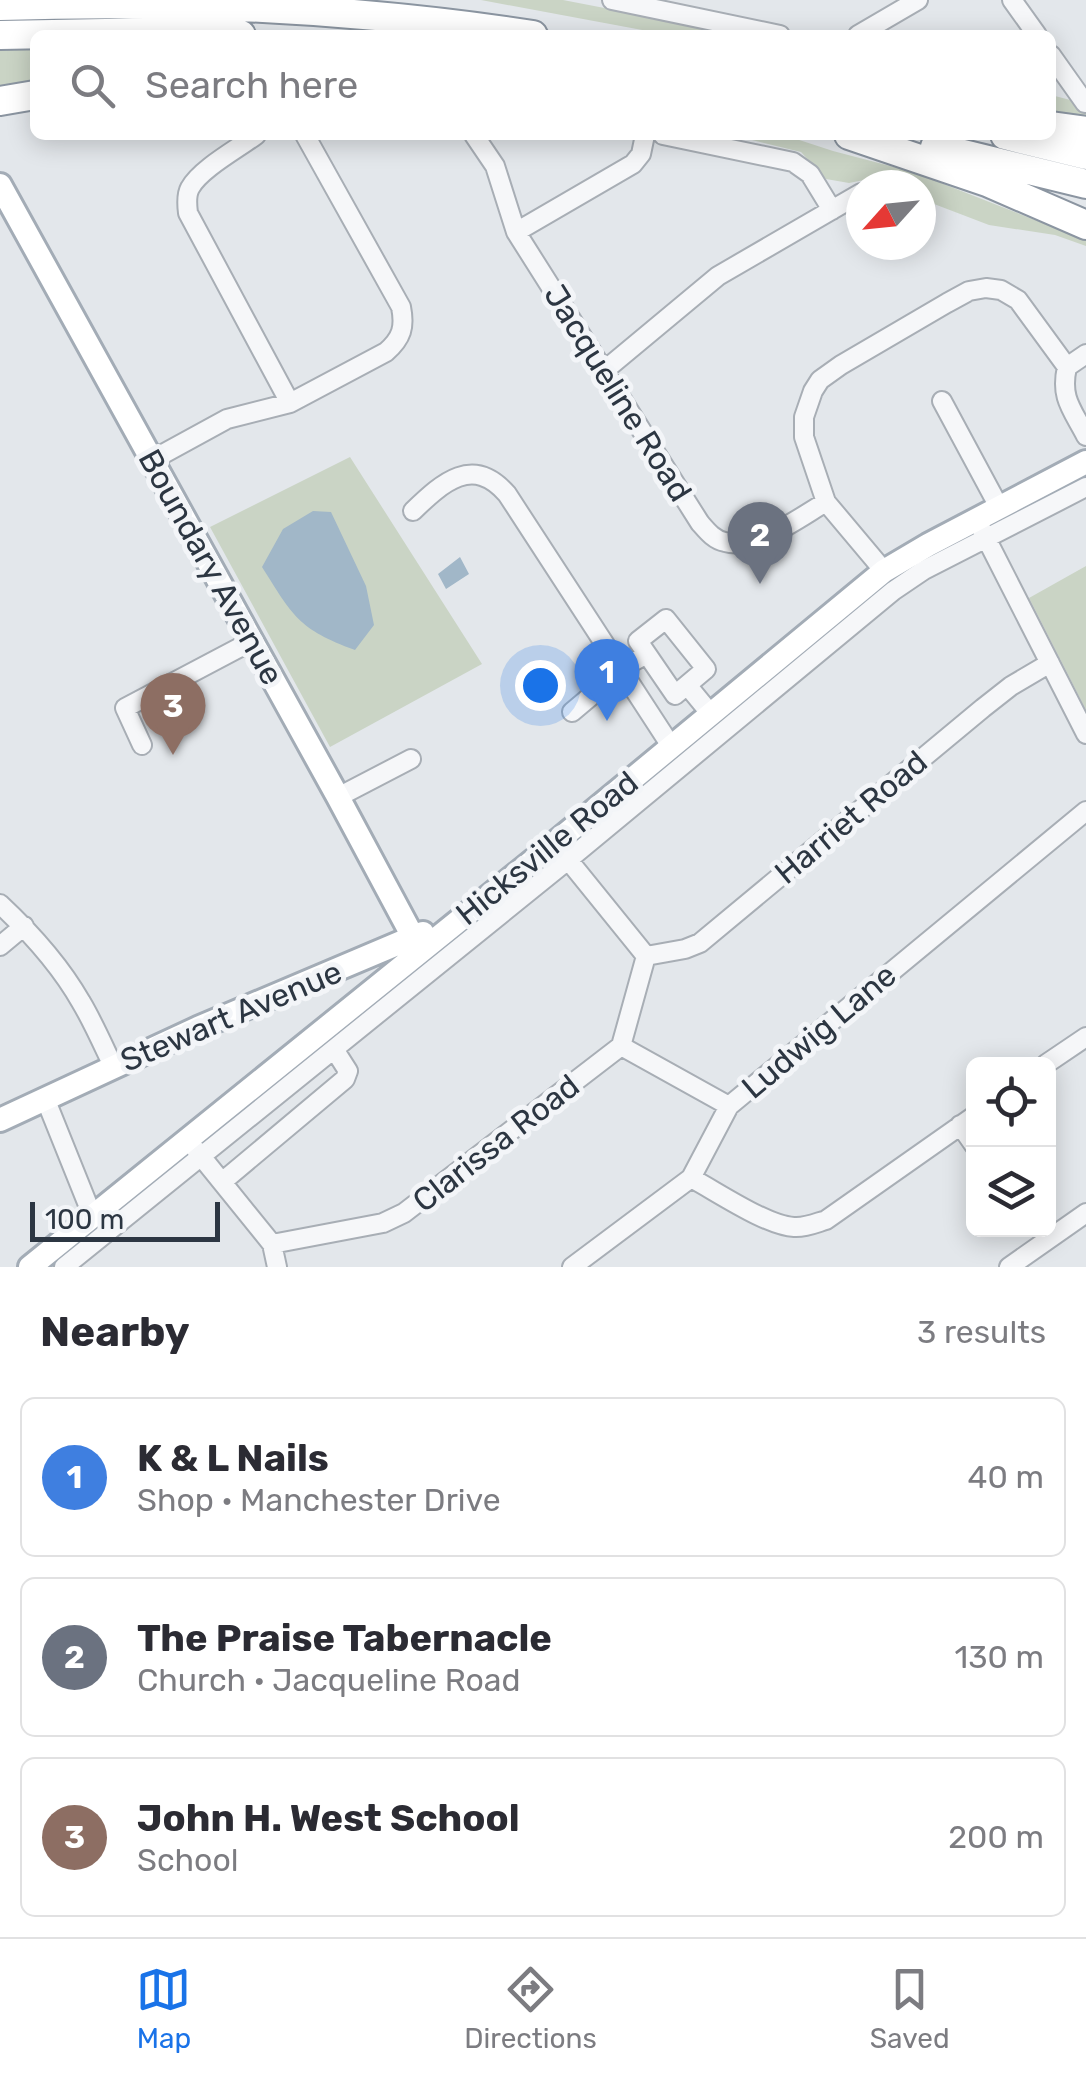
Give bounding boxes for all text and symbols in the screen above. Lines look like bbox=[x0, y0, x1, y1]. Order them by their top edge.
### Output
search box bbox=[30, 30, 1056, 140]
icon: search bbox=[65, 58, 120, 113]
text: Search here bbox=[145, 62, 358, 108]
north arrow bbox=[846, 170, 936, 260]
street label: Jacqueline Road bbox=[536, 278, 700, 508]
street label: Boundary Avenue bbox=[131, 443, 291, 691]
pin: 2 bbox=[728, 502, 792, 584]
pin: 1 bbox=[574, 638, 640, 721]
your location bbox=[515, 660, 566, 711]
pin: 3 bbox=[140, 672, 206, 755]
street label: Harriet Road bbox=[767, 742, 935, 892]
street label: Hicksville Road bbox=[448, 763, 646, 933]
street label: Stewart Avenue bbox=[115, 952, 347, 1080]
street label: Ludwig Lane bbox=[734, 956, 904, 1106]
map controls bbox=[966, 1057, 1056, 1237]
button: locate bbox=[966, 1057, 1056, 1147]
street label: Clarissa Road bbox=[405, 1066, 587, 1220]
button: layers bbox=[966, 1147, 1056, 1237]
scale bar bbox=[30, 1197, 220, 1242]
text: 100 m bbox=[45, 1203, 124, 1236]
text: Nearby bbox=[40, 1307, 190, 1357]
text: 3 results bbox=[917, 1313, 1046, 1351]
text: K & L Nails bbox=[137, 1435, 329, 1481]
text: 1 bbox=[67, 1458, 82, 1496]
text: 40 m bbox=[968, 1458, 1044, 1496]
text: Shop · Manchester Drive bbox=[137, 1481, 501, 1519]
text: The Praise Tabernacle bbox=[137, 1615, 552, 1661]
text: 2 bbox=[64, 1638, 85, 1676]
text: 130 m bbox=[954, 1638, 1044, 1676]
text: Church · Jacqueline Road bbox=[137, 1661, 521, 1699]
text: John H. West School bbox=[137, 1795, 520, 1841]
text: 3 bbox=[64, 1818, 85, 1856]
text: 200 m bbox=[948, 1818, 1044, 1856]
text: School bbox=[137, 1841, 239, 1879]
tab: Map bbox=[136, 1962, 191, 2055]
tab: Directions bbox=[464, 1962, 597, 2055]
tab: Saved bbox=[870, 1962, 950, 2055]

